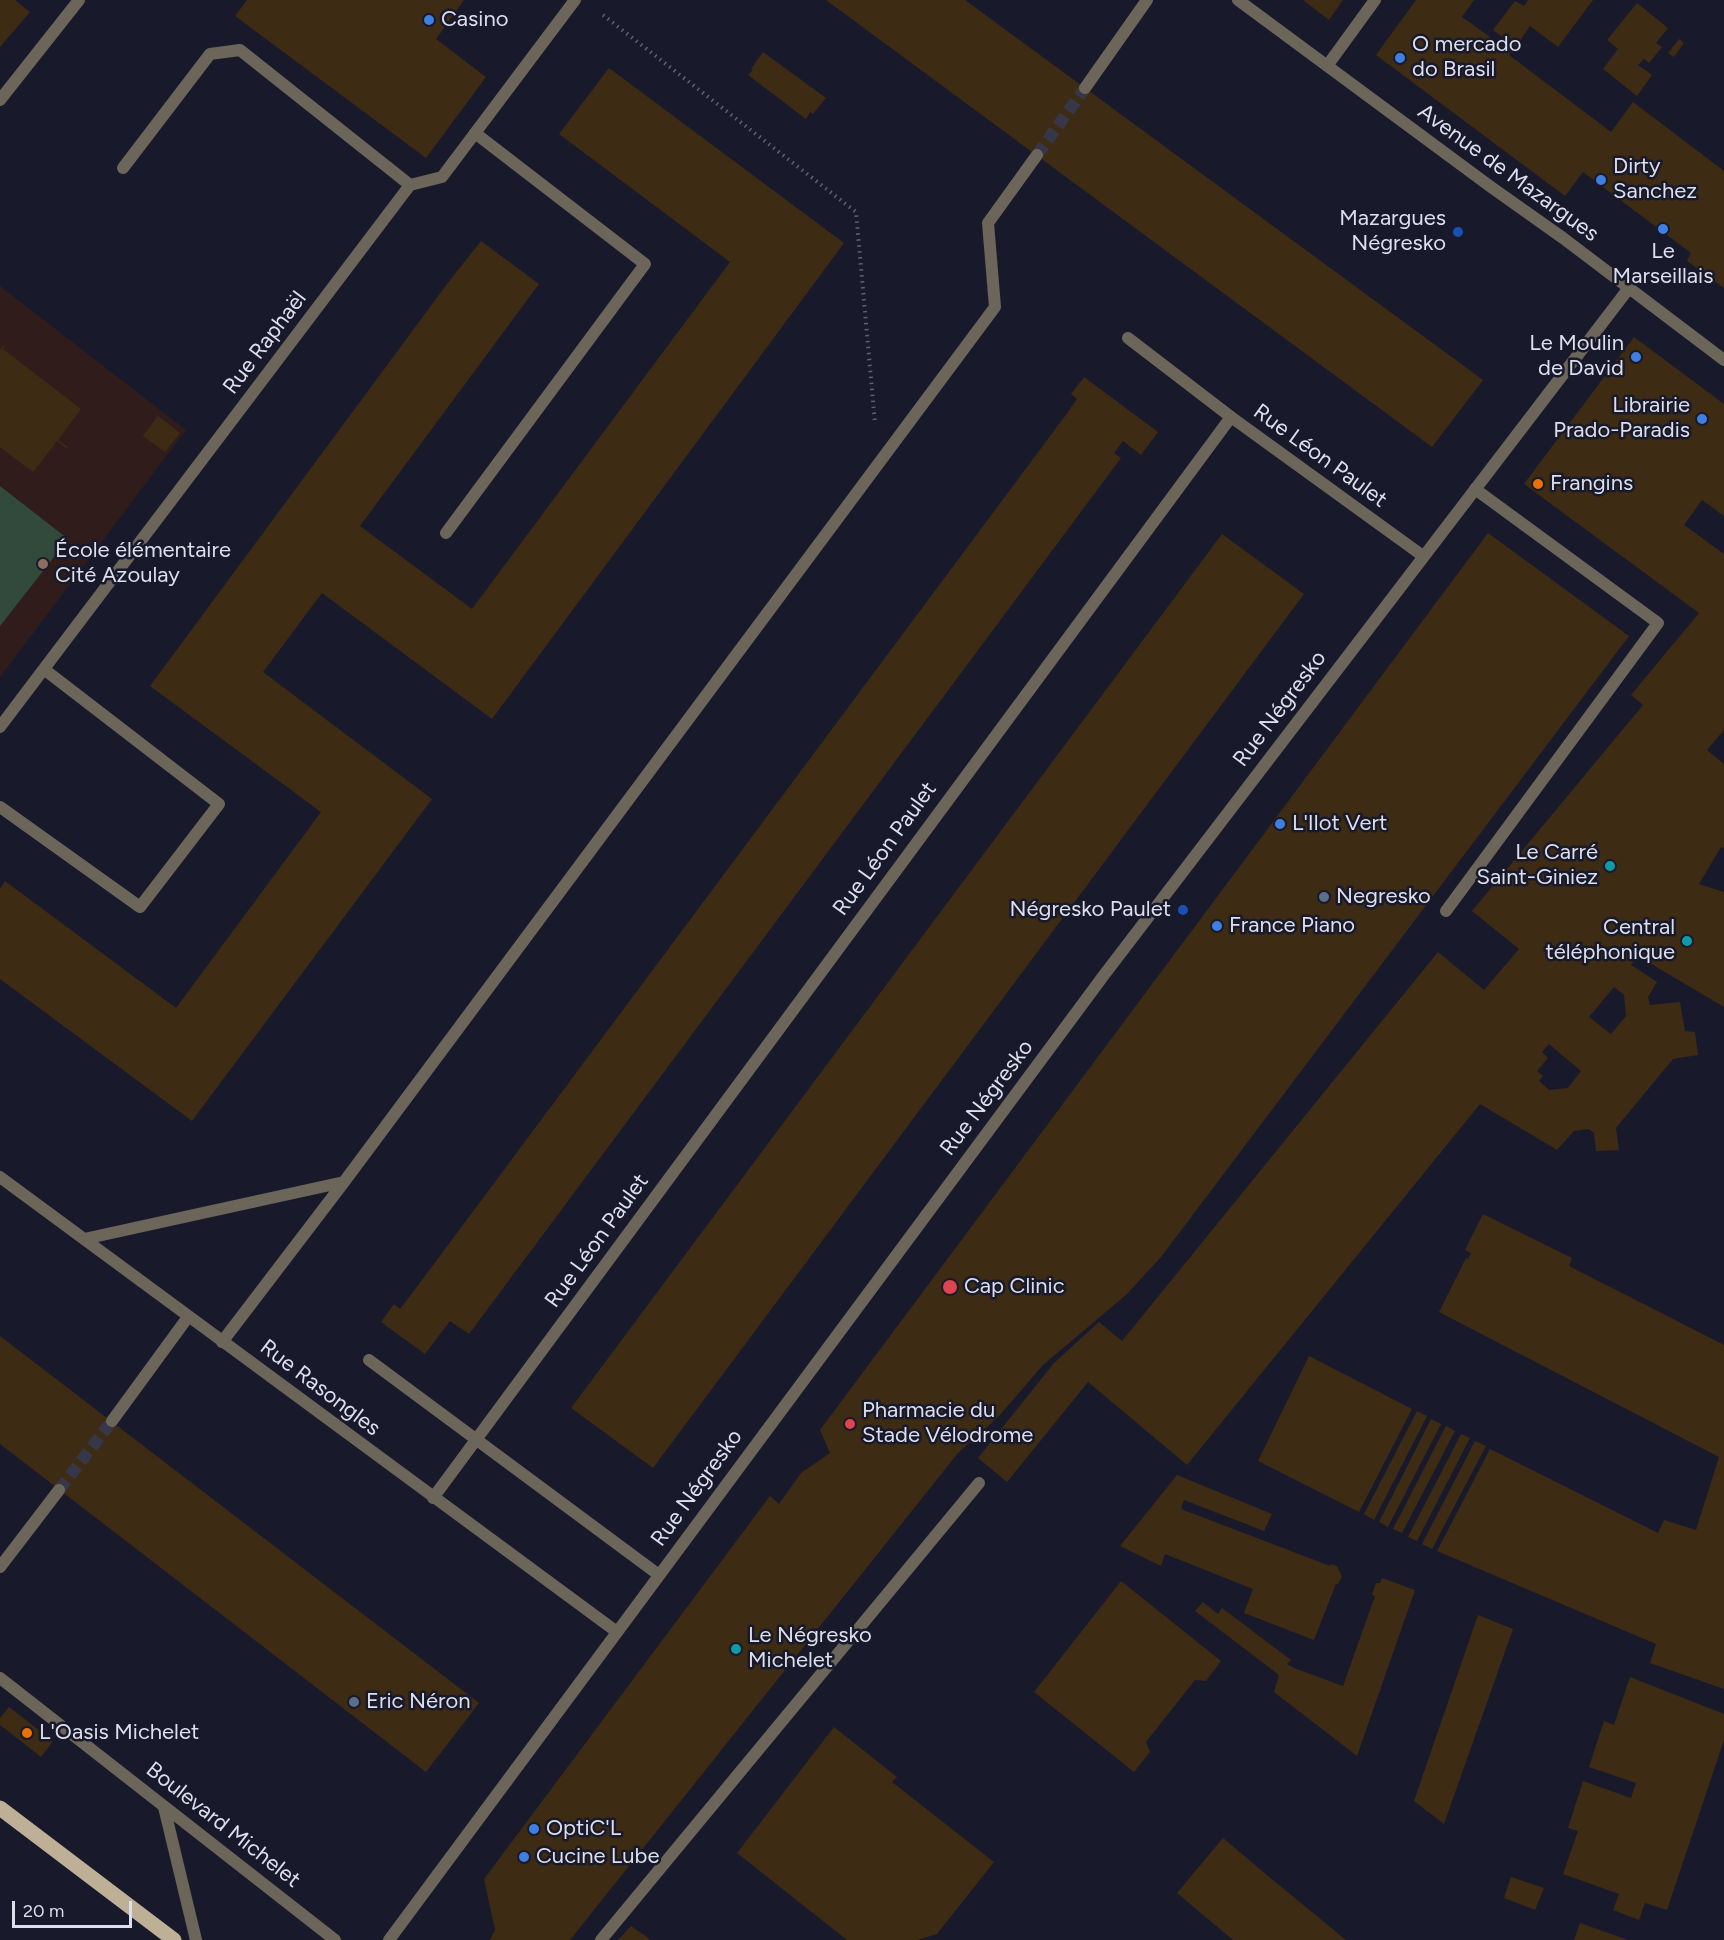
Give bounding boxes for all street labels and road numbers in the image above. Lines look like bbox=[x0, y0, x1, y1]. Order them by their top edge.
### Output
street label: Avenue de Mazargues bbox=[1412, 99, 1604, 247]
street label: Rue Raphaël bbox=[218, 286, 312, 400]
street label: Rue Léon Paulet bbox=[1248, 399, 1392, 513]
street label: Rue Négresko bbox=[1228, 646, 1332, 772]
street label: Rue Léon Paulet bbox=[828, 777, 942, 921]
street label: Rue Négresko bbox=[935, 1035, 1039, 1161]
street label: Rue Léon Paulet bbox=[540, 1169, 654, 1313]
street label: Rue Rasongles bbox=[255, 1334, 385, 1442]
street label: Rue Négresko bbox=[646, 1424, 748, 1552]
street label: Boulevard Michelet bbox=[141, 1757, 305, 1893]

